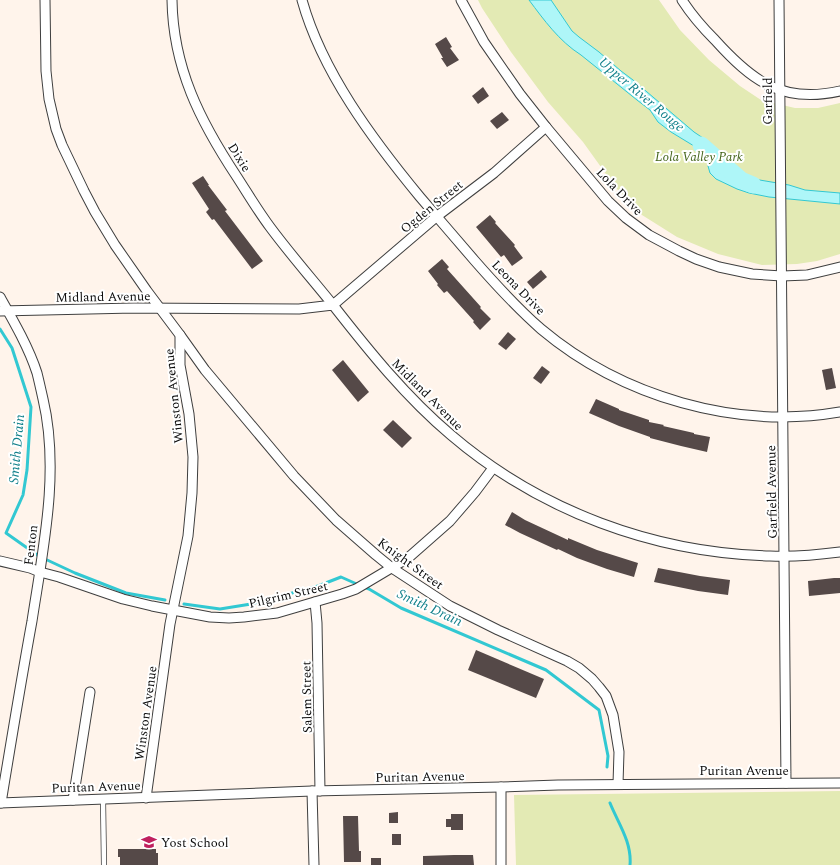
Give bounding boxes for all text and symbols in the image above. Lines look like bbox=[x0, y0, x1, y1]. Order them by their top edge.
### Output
water label: Upper River Rouge bbox=[594, 52, 690, 137]
street label: Garfield bbox=[758, 77, 778, 125]
street label: Dixie bbox=[222, 139, 256, 176]
park label: Lola Valley Park bbox=[655, 147, 743, 167]
street label: Lola Drive bbox=[591, 163, 647, 220]
street label: Ogden Street bbox=[396, 175, 468, 238]
street label: Leona Drive bbox=[487, 255, 550, 320]
street label: Midland Avenue bbox=[55, 286, 151, 308]
street label: Winston Avenue bbox=[159, 348, 189, 444]
street label: Midland Avenue bbox=[387, 354, 468, 435]
water label: Smith Drain bbox=[3, 413, 30, 485]
street label: Garfield Avenue bbox=[761, 445, 783, 539]
street label: Fenton bbox=[19, 523, 43, 567]
street label: Knight Street bbox=[373, 533, 448, 595]
street label: Pilgrim Street bbox=[247, 576, 330, 614]
water label: Smith Drain bbox=[394, 583, 466, 632]
street label: Salem Street bbox=[296, 660, 318, 733]
street label: Winston Avenue bbox=[129, 665, 163, 762]
street label: Puritan Avenue bbox=[699, 761, 789, 781]
street label: Puritan Avenue bbox=[375, 766, 465, 788]
street label: Puritan Avenue bbox=[51, 775, 141, 799]
school or university icon: Yost School bbox=[140, 833, 158, 851]
place label: Yost School bbox=[161, 833, 229, 853]

